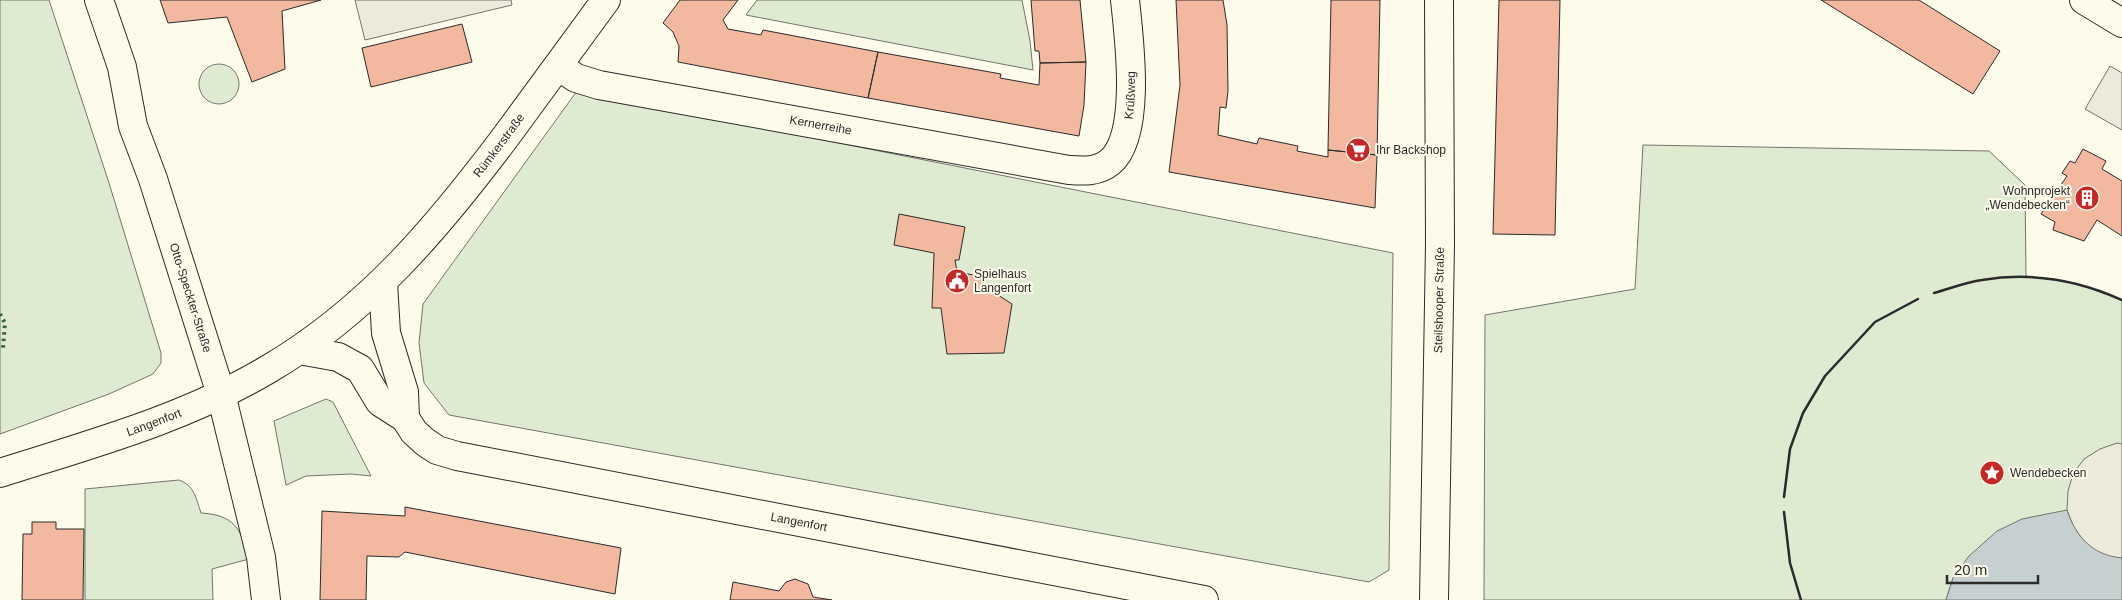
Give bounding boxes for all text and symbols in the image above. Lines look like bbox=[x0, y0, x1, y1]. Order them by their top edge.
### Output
street label: Krüßweg bbox=[1122, 71, 1138, 120]
street label: Rümkerstraße bbox=[470, 110, 528, 180]
street label: Kernerreihe bbox=[789, 113, 853, 138]
supermarket icon: Ihr Backshop bbox=[1345, 137, 1371, 163]
place label: Ihr Backshop bbox=[1376, 143, 1446, 157]
place label: Wohnprojekt „Wendebecken“ bbox=[1986, 184, 2071, 212]
building icon: Wohnprojekt „Wendebecken“ bbox=[2074, 185, 2100, 211]
street label: Otto-Speckter-Straße bbox=[167, 241, 215, 355]
street label: Steilshooper Straße bbox=[1431, 246, 1447, 353]
place label: Spielhaus Langenfort bbox=[974, 267, 1032, 295]
public building icon: Spielhaus Langenfort bbox=[944, 268, 970, 294]
street label: Langenfort bbox=[125, 405, 184, 439]
place icon: Wendebecken bbox=[1979, 460, 2005, 486]
place label: Wendebecken bbox=[2010, 466, 2087, 480]
street label: Langenfort bbox=[769, 510, 829, 534]
scale bar bbox=[1947, 552, 2038, 584]
text: 20 m bbox=[1954, 561, 1987, 578]

